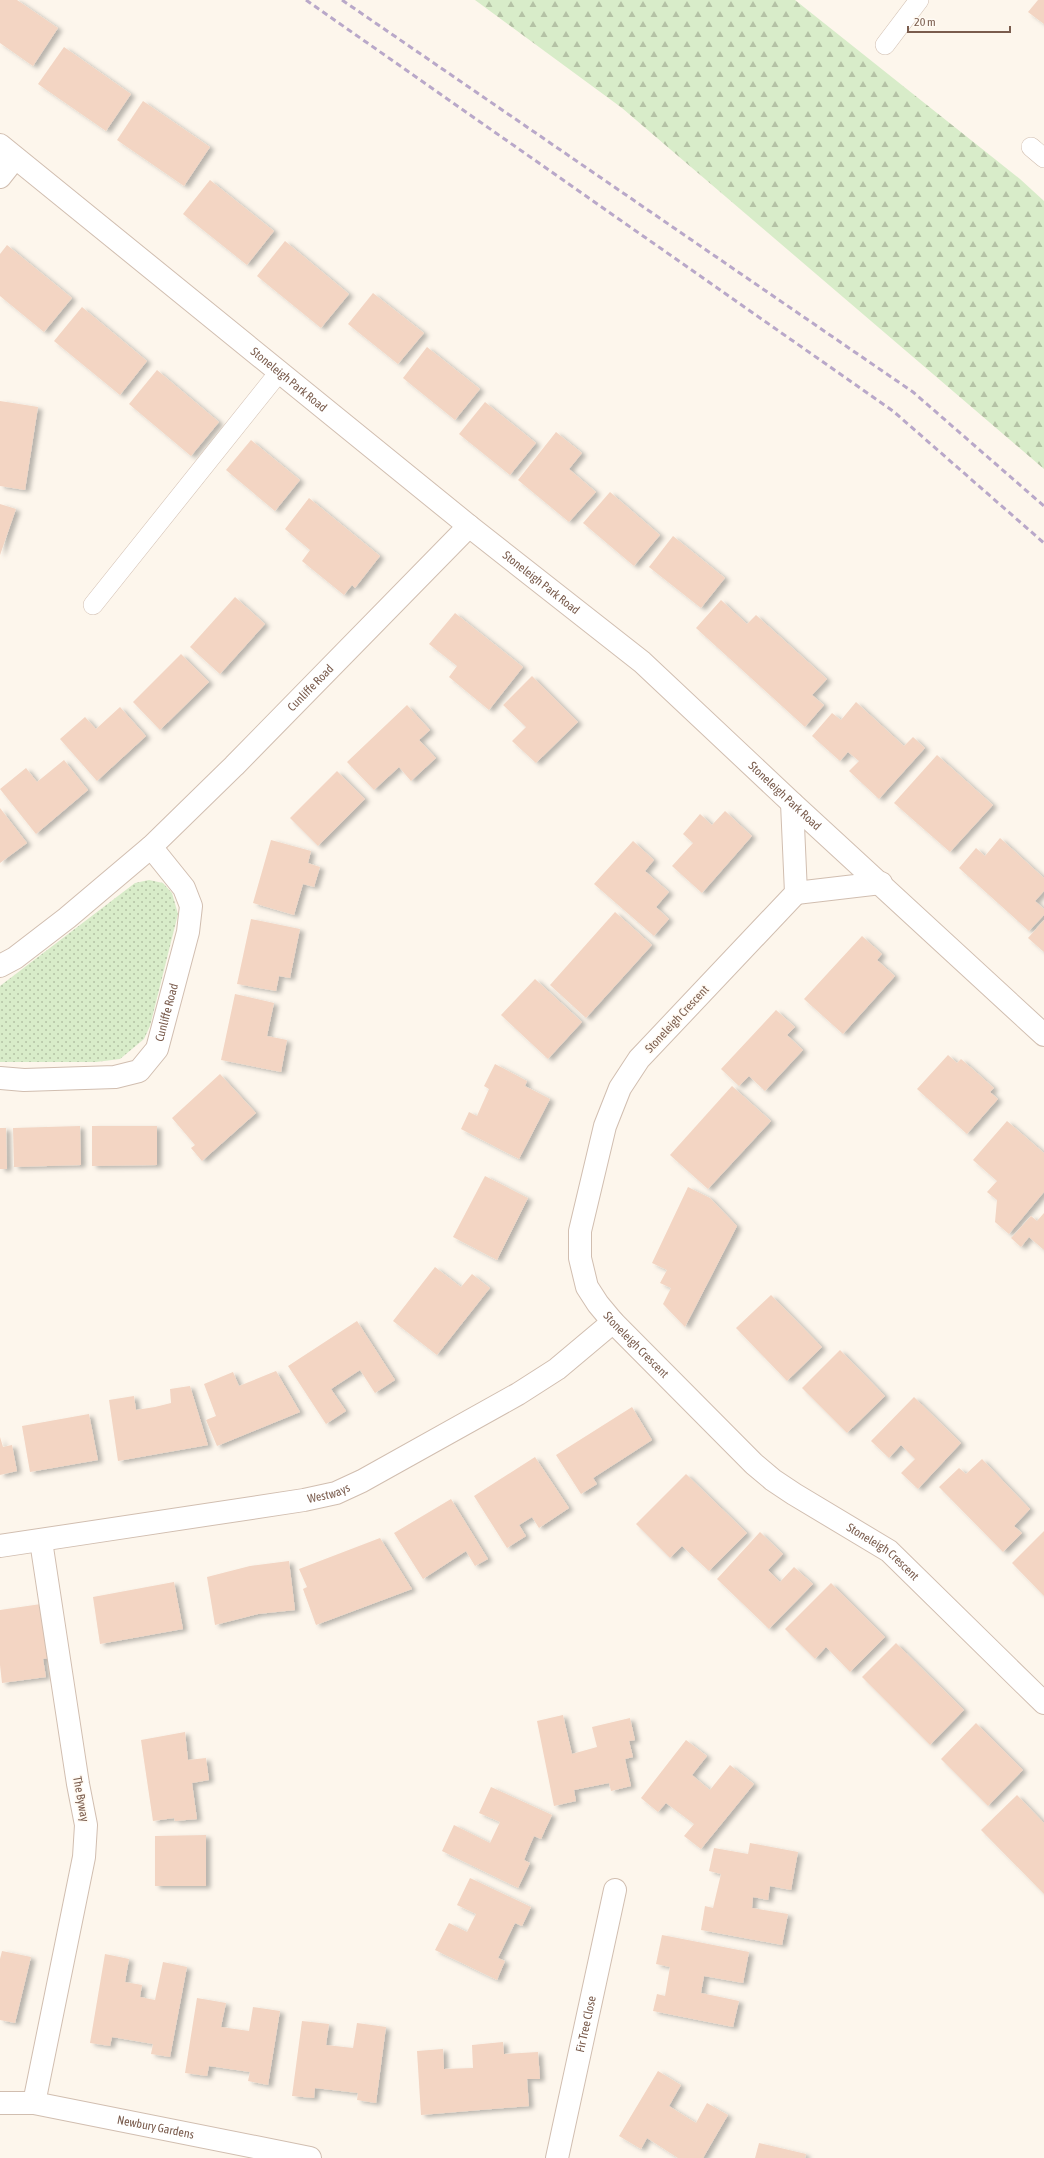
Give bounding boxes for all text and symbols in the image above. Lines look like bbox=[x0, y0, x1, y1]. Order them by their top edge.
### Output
scale bar bbox=[908, 8, 1010, 34]
text: 20 m bbox=[914, 15, 936, 29]
street label: Stoneleigh Park Road bbox=[248, 345, 330, 415]
street label: Stoneleigh Park Road bbox=[500, 548, 582, 617]
street label: Cunliffe Road bbox=[285, 662, 336, 714]
street label: Stoneleigh Park Road bbox=[746, 759, 824, 833]
street label: Cunliffe Road bbox=[152, 982, 181, 1043]
street label: Stoneleigh Crescent bbox=[642, 982, 712, 1056]
street label: Stoneleigh Crescent bbox=[601, 1309, 672, 1381]
street label: Westways bbox=[306, 1481, 352, 1506]
street label: Stoneleigh Crescent bbox=[844, 1520, 922, 1584]
street label: The Byway bbox=[70, 1775, 92, 1823]
street label: Fir Tree Close bbox=[573, 1995, 599, 2054]
street label: Newbury Gardens bbox=[116, 2113, 195, 2142]

